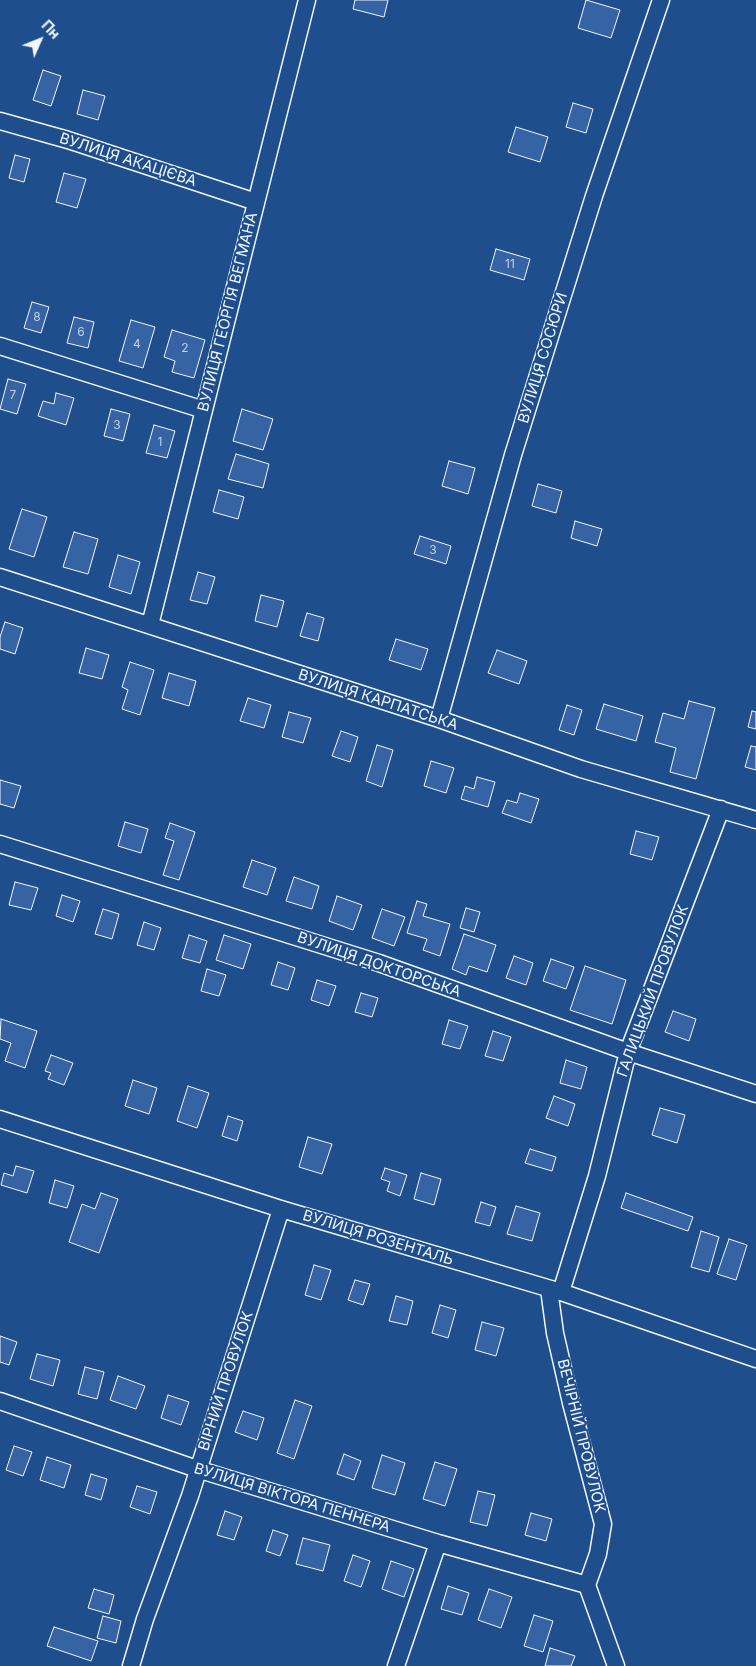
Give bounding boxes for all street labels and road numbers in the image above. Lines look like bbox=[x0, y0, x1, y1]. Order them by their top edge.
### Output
street label: ВУЛИЦЯ АКАЦІЄВА bbox=[57, 129, 199, 191]
street label: ВУЛИЦЯ ГЕОРГІЯ ВЕГМАНА bbox=[195, 211, 261, 413]
street label: ВУЛИЦЯ СОСЮРИ bbox=[515, 290, 571, 426]
street label: ВУЛИЦЯ КАРПАТСЬКА bbox=[296, 666, 460, 734]
street label: ГАЛИЦЬКИЙ ПРОВУЛОК bbox=[613, 902, 693, 1080]
street label: ВУЛИЦЯ ДОКТОРСЬКА bbox=[295, 929, 463, 1001]
street label: ВУЛИЦЯ РОЗЕНТАЛЬ bbox=[300, 1206, 456, 1270]
street label: ВІРНИЙ ПРОВУЛОК bbox=[195, 1309, 257, 1453]
street label: ВЕЧІРНІЙ ПРОВУЛОК bbox=[553, 1357, 609, 1515]
street label: ВУЛИЦЯ ВІКТОРА ПЕННЕРА bbox=[192, 1460, 392, 1536]

